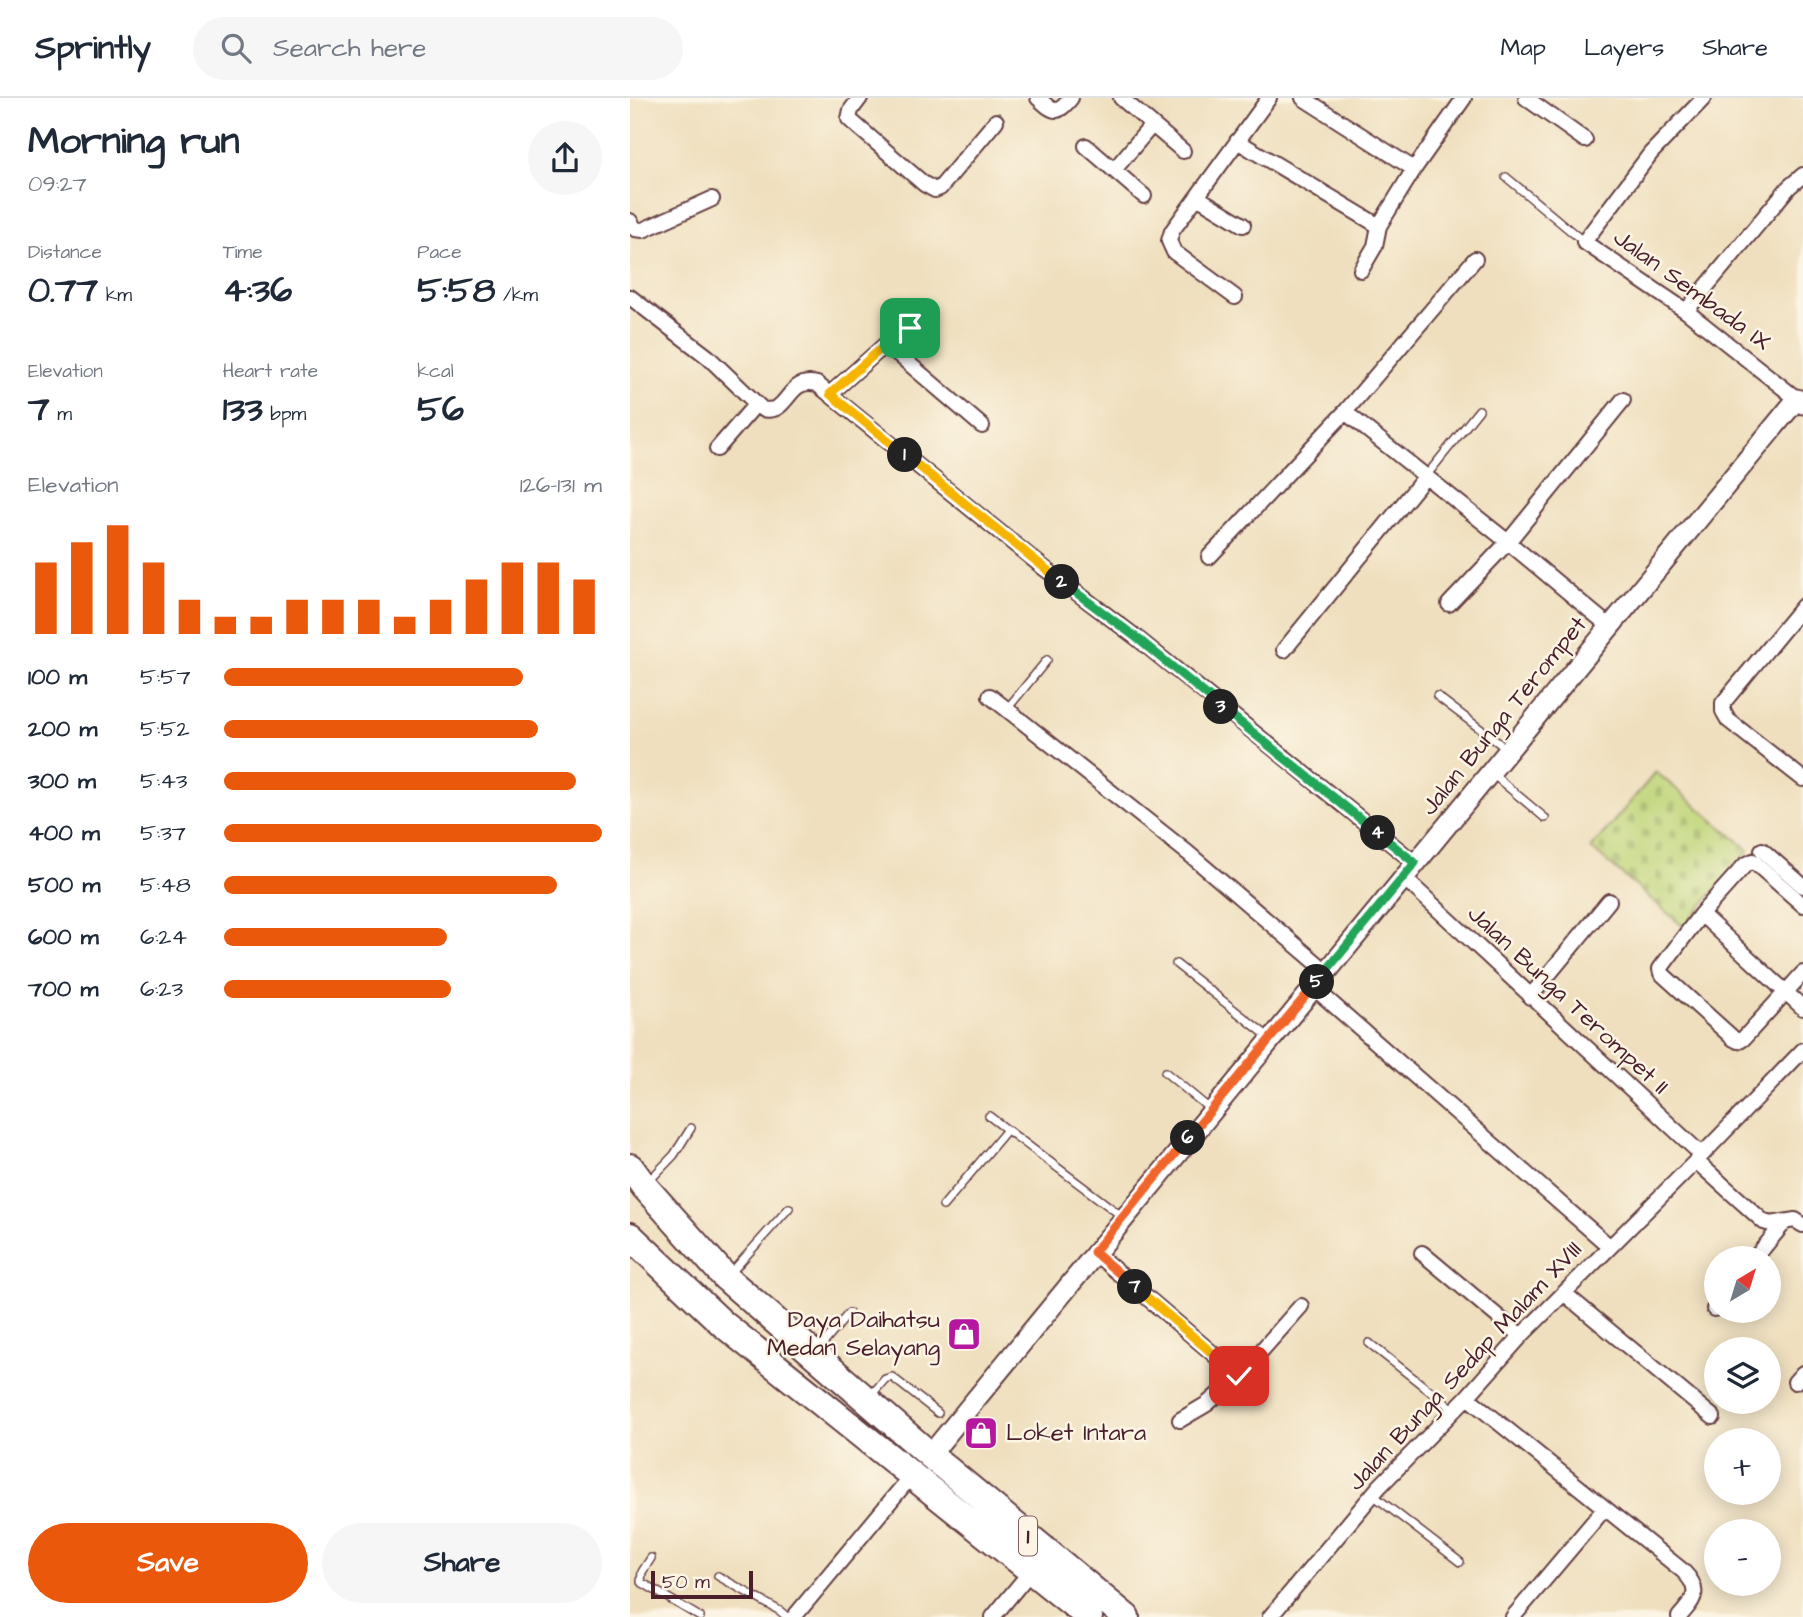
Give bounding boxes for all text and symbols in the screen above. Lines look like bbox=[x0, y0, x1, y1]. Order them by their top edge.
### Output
search box bbox=[193, 17, 683, 80]
text: Sprintly bbox=[35, 25, 151, 71]
icon: search bbox=[217, 29, 255, 67]
text: Search here bbox=[273, 30, 426, 66]
text: Map bbox=[1501, 31, 1546, 65]
text: Layers bbox=[1584, 31, 1664, 65]
text: Share bbox=[1702, 31, 1768, 65]
text: Morning run bbox=[28, 116, 240, 168]
button: share bbox=[528, 121, 602, 195]
text: 09:27 bbox=[28, 168, 87, 200]
street label: Jalan Sembada IX bbox=[1606, 221, 1778, 359]
text: Distance bbox=[28, 239, 102, 266]
text: Time bbox=[223, 239, 262, 266]
text: Pace bbox=[417, 239, 461, 266]
text: 0.77 bbox=[28, 266, 98, 315]
text: 4:36 bbox=[223, 266, 292, 315]
text: 5:58 bbox=[417, 266, 495, 315]
text: km bbox=[98, 282, 132, 309]
text: /km bbox=[495, 282, 538, 309]
pin bbox=[880, 298, 940, 358]
icon: arrive bbox=[891, 309, 929, 347]
text: Elevation bbox=[28, 358, 103, 385]
text: Heart rate bbox=[223, 358, 318, 385]
text: kcal bbox=[417, 358, 454, 385]
text: 7 bbox=[28, 385, 50, 434]
text: 133 bbox=[223, 385, 263, 434]
text: 56 bbox=[417, 385, 464, 434]
text: m bbox=[50, 401, 72, 428]
text: bpm bbox=[263, 401, 306, 428]
pin: 1 bbox=[888, 438, 922, 472]
text: 1 bbox=[903, 441, 906, 468]
text: Elevation bbox=[28, 469, 119, 501]
text: 126–131 m bbox=[520, 469, 602, 501]
pin: 2 bbox=[1044, 564, 1080, 600]
text: 2 bbox=[1056, 568, 1067, 595]
street label: Jalan Bunga Terompet bbox=[1413, 609, 1596, 823]
text: 100 m bbox=[28, 661, 87, 693]
text: 5:57 bbox=[140, 661, 191, 693]
pin: 3 bbox=[1204, 690, 1238, 724]
text: 3 bbox=[1216, 693, 1225, 720]
text: 200 m bbox=[28, 713, 97, 745]
text: 5:52 bbox=[140, 713, 190, 745]
text: 300 m bbox=[28, 765, 96, 797]
text: 5:43 bbox=[140, 765, 187, 797]
pin: 4 bbox=[1360, 816, 1396, 850]
text: 400 m bbox=[28, 817, 100, 849]
text: 5:37 bbox=[140, 817, 186, 849]
text: 4 bbox=[1371, 819, 1384, 846]
text: 500 m bbox=[28, 869, 100, 901]
text: 5:48 bbox=[140, 869, 191, 901]
street label: Jalan Bunga Terompet II bbox=[1459, 897, 1676, 1103]
text: 600 m bbox=[28, 921, 99, 953]
text: 6:24 bbox=[140, 921, 187, 953]
pin: 5 bbox=[1300, 964, 1334, 1000]
text: 5 bbox=[1310, 968, 1323, 995]
text: 700 m bbox=[28, 973, 98, 1005]
text: 6:23 bbox=[140, 973, 183, 1005]
pin: 6 bbox=[1170, 1121, 1206, 1156]
text: 6 bbox=[1182, 1124, 1193, 1151]
street label: Jalan Bunga Sedap Malam XVIII bbox=[1340, 1234, 1591, 1499]
north arrow bbox=[1704, 1246, 1782, 1323]
map controls bbox=[1704, 1246, 1781, 1596]
pin: 7 bbox=[1118, 1270, 1152, 1304]
text: 7 bbox=[1129, 1273, 1140, 1300]
place label: Daya Daihatsu Medan Selayang bbox=[767, 1303, 940, 1366]
shop icon: Daya Daihatsu Medan Selayang bbox=[945, 1315, 983, 1353]
button: layers bbox=[1704, 1337, 1781, 1414]
pin bbox=[1209, 1346, 1269, 1406]
icon: check bbox=[1220, 1357, 1258, 1395]
shop icon: Loket Intara bbox=[962, 1414, 1000, 1452]
place label: Loket Intara bbox=[1006, 1416, 1146, 1450]
button: + bbox=[1704, 1428, 1781, 1505]
road number: 1 bbox=[1019, 1516, 1037, 1555]
button: − bbox=[1704, 1519, 1781, 1596]
button: Save bbox=[28, 1523, 308, 1603]
button: Share bbox=[322, 1523, 602, 1603]
scale bar bbox=[651, 1568, 752, 1600]
text: 50 m bbox=[662, 1569, 710, 1596]

